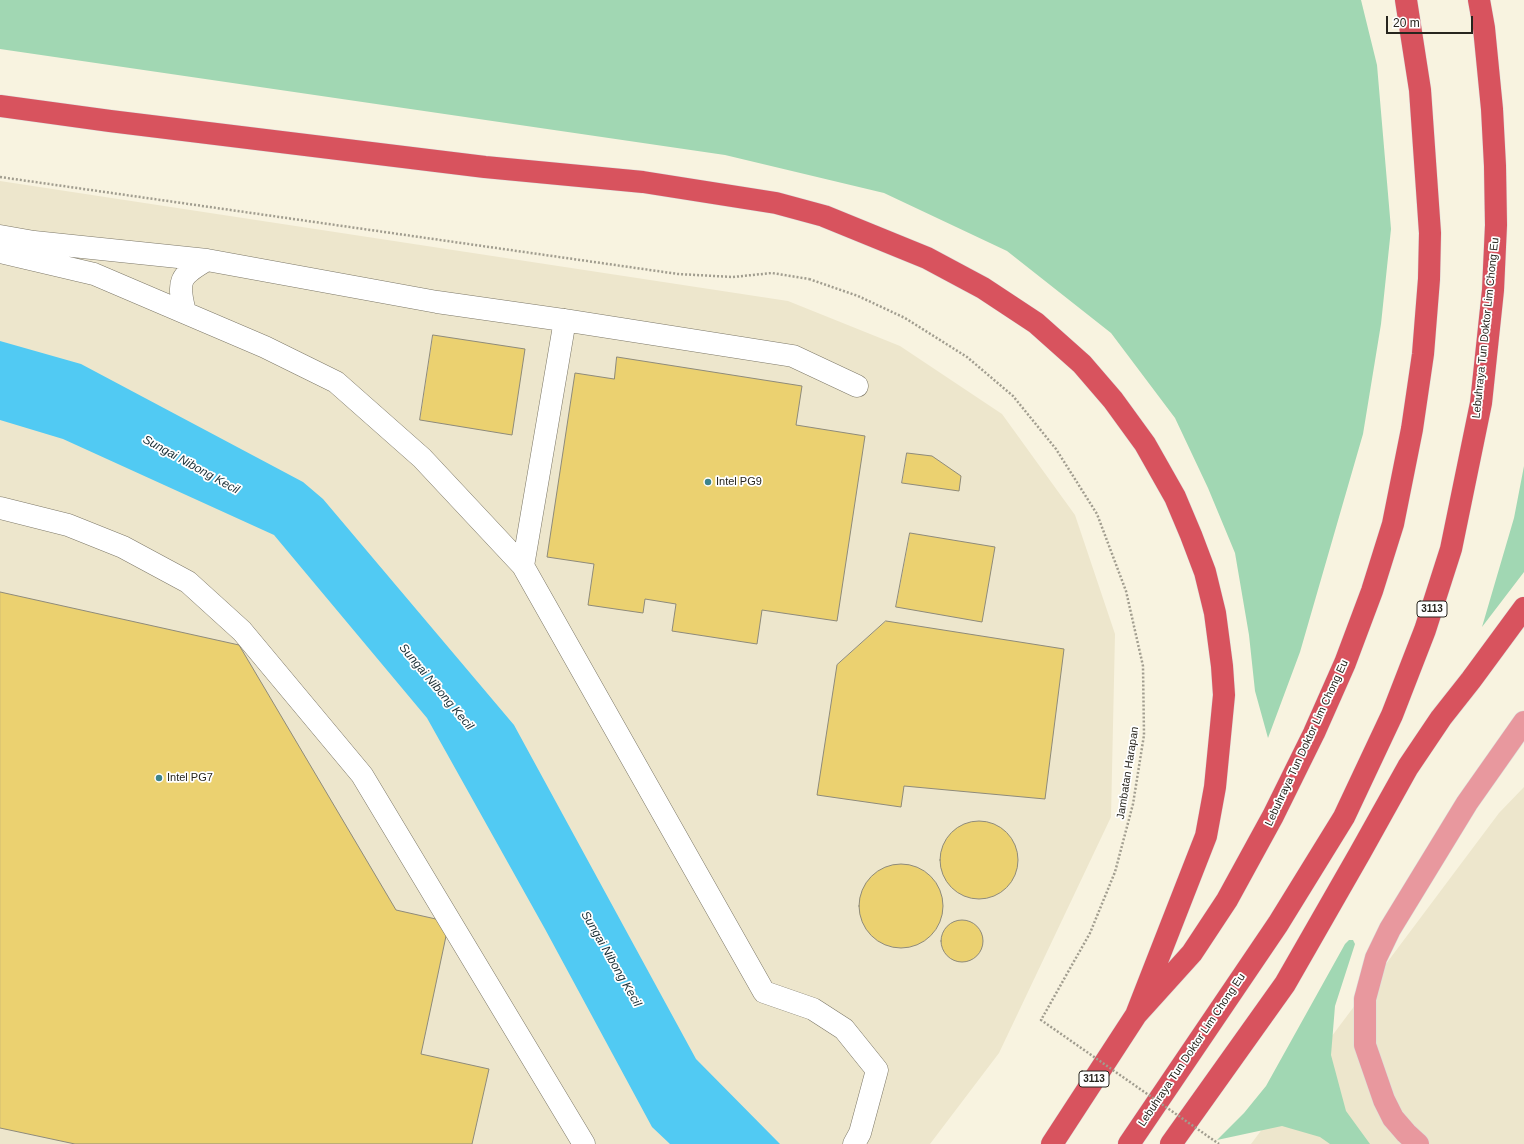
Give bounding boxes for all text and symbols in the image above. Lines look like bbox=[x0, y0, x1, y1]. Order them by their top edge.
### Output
scale bar bbox=[1388, 8, 1475, 34]
text: 20 m bbox=[1393, 16, 1420, 30]
street label: Lebuhraya Tun Doktor Lim Chong Eu bbox=[1470, 237, 1502, 419]
water label: Sungai Nibong Kecil bbox=[140, 433, 242, 497]
place label: Intel PG9 bbox=[716, 475, 762, 489]
marker: Intel PG9 bbox=[703, 477, 713, 487]
road number: 3113 bbox=[1417, 601, 1447, 617]
water label: Sungai Nibong Kecil bbox=[396, 641, 476, 733]
street label: Lebuhraya Tun Doktor Lim Chong Eu bbox=[1263, 658, 1351, 828]
street label: Jambatan Harapan bbox=[1114, 726, 1142, 820]
place label: Intel PG7 bbox=[167, 771, 213, 785]
marker: Intel PG7 bbox=[154, 773, 164, 783]
water label: Sungai Nibong Kecil bbox=[578, 909, 644, 1009]
street label: Lebuhraya Tun Doktor Lim Chong Eu bbox=[1136, 971, 1248, 1129]
road number: 3113 bbox=[1079, 1071, 1109, 1087]

